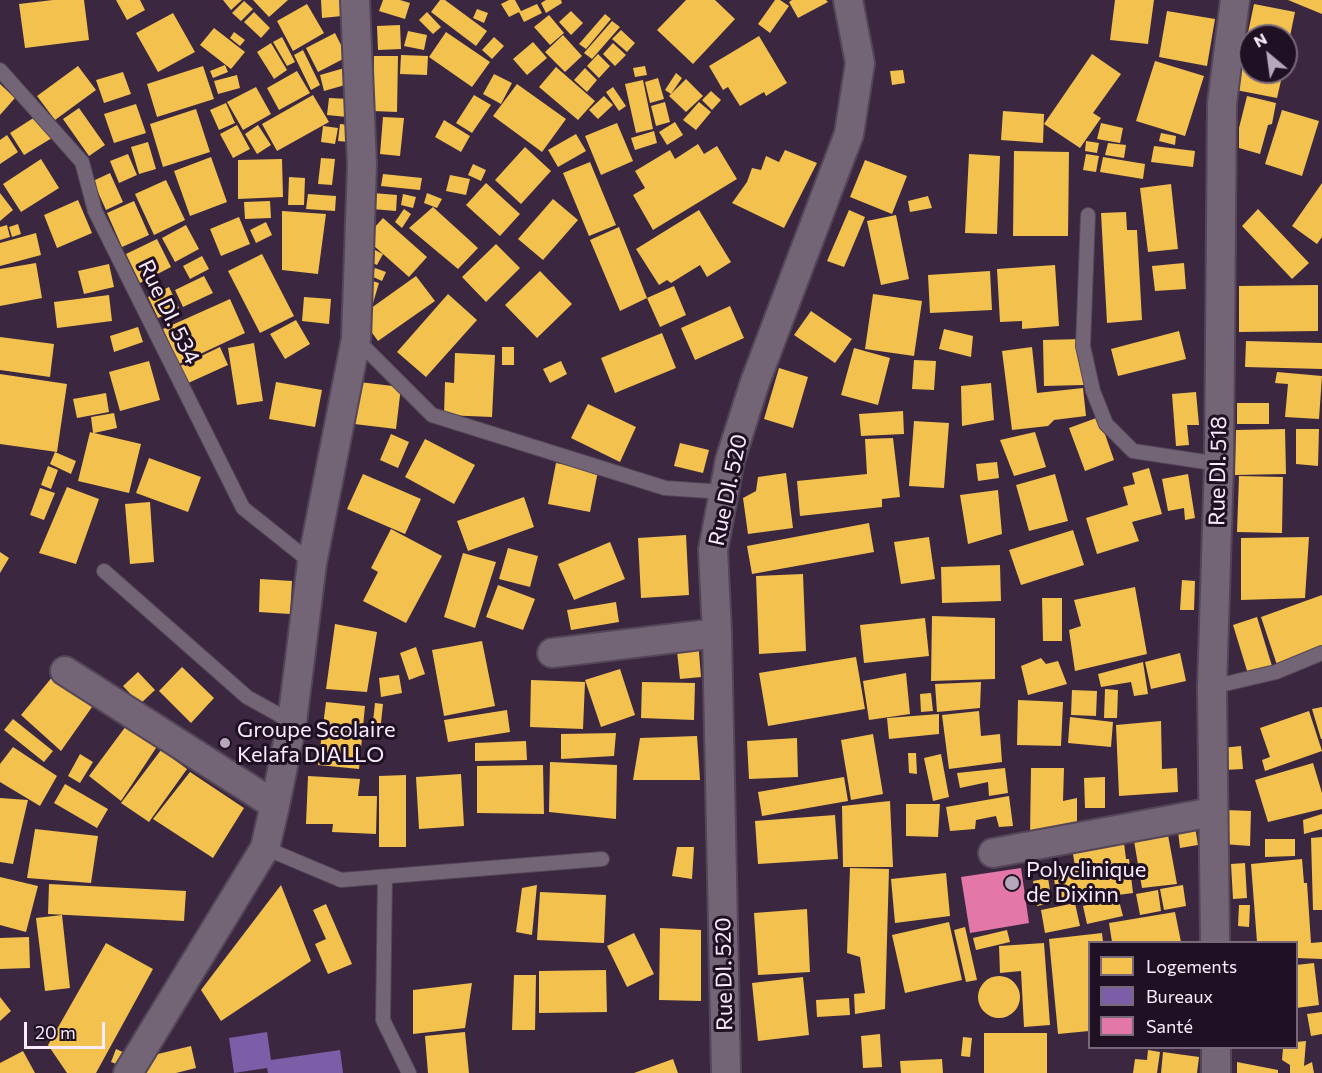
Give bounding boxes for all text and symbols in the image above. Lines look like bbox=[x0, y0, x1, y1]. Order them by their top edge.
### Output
north arrow bbox=[1238, 24, 1298, 84]
text: N bbox=[1250, 28, 1270, 51]
street label: Rue DI. 534 bbox=[132, 255, 206, 369]
street label: Rue DI. 518 bbox=[1204, 416, 1232, 526]
street label: Rue DI. 520 bbox=[703, 432, 753, 548]
place label: Groupe Scolaire Kelafa DIALLO bbox=[237, 717, 395, 768]
marker: Groupe Scolaire Kelafa DIALLO bbox=[218, 736, 232, 750]
place label: Polyclinique de Dixinn bbox=[1026, 857, 1146, 908]
marker: Polyclinique de Dixinn bbox=[1003, 874, 1021, 892]
street label: Rue DI. 520 bbox=[710, 917, 738, 1031]
legend bbox=[1088, 941, 1298, 1049]
text: Logements bbox=[1146, 955, 1237, 977]
text: Bureaux bbox=[1146, 985, 1213, 1007]
scale bar bbox=[27, 1010, 108, 1048]
text: Santé bbox=[1146, 1015, 1193, 1037]
text: 20 m bbox=[35, 1021, 76, 1043]

